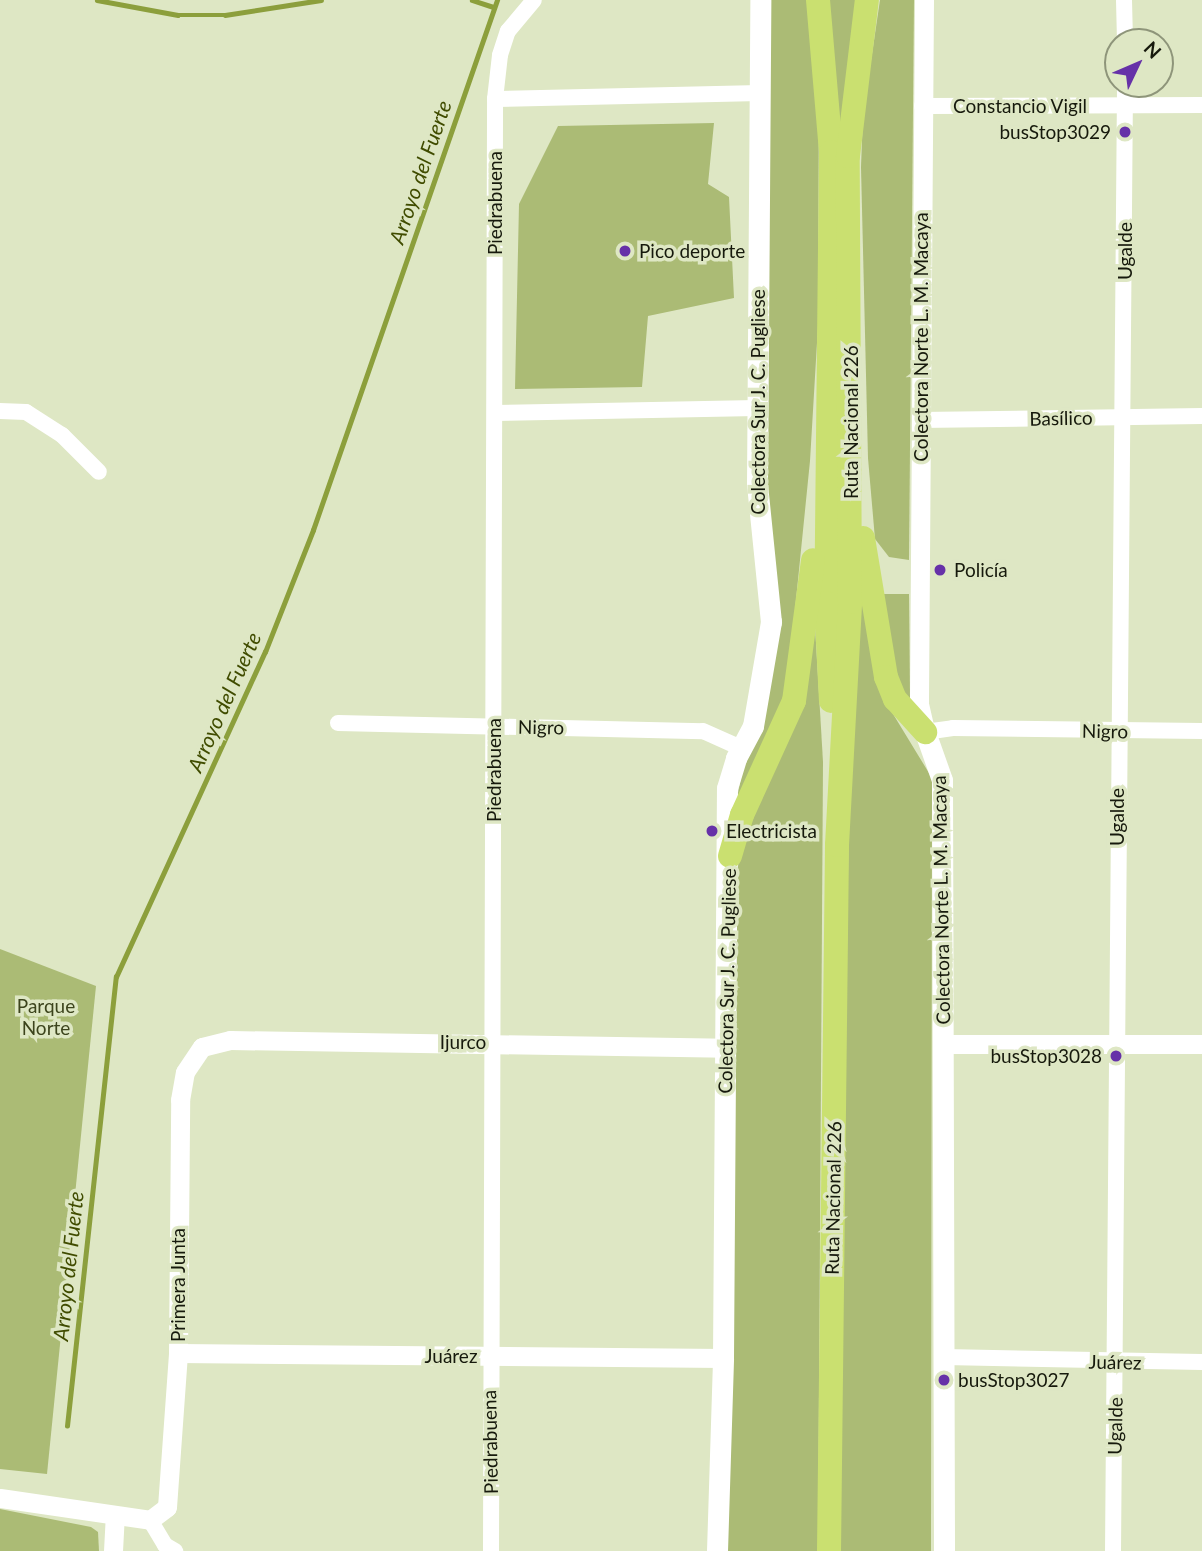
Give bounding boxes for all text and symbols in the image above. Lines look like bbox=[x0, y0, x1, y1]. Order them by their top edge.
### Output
north arrow bbox=[1104, 28, 1174, 98]
text: N bbox=[1140, 36, 1166, 63]
street label: Constancio Vigil bbox=[953, 95, 1087, 117]
water label: Arroyo del Fuerte bbox=[384, 97, 456, 247]
place label: busStop3029 bbox=[999, 121, 1111, 143]
marker: busStop3029 bbox=[1117, 124, 1133, 140]
street label: Piedrabuena bbox=[484, 151, 506, 255]
street label: Colectora Norte L. M. Macaya bbox=[910, 212, 932, 462]
street label: Ugalde bbox=[1114, 222, 1136, 280]
place label: Pico deporte bbox=[639, 240, 745, 262]
marker: Pico deporte bbox=[617, 243, 633, 259]
street label: Colectora Sur J. C. Pugliese bbox=[747, 289, 769, 515]
street label: Ruta Nacional 226 bbox=[840, 345, 862, 499]
street label: Basílico bbox=[1029, 406, 1093, 430]
place label: Policía bbox=[954, 559, 1008, 581]
marker: Policía bbox=[932, 562, 948, 578]
water label: Arroyo del Fuerte bbox=[182, 628, 266, 776]
street label: Nigro bbox=[518, 715, 564, 739]
street label: Piedrabuena bbox=[483, 718, 505, 822]
street label: Nigro bbox=[1082, 719, 1128, 743]
street label: Colectora Norte L. M. Macaya bbox=[927, 775, 955, 1025]
street label: Ugalde bbox=[1106, 788, 1128, 846]
place label: Electricista bbox=[726, 820, 817, 842]
marker: Electricista bbox=[704, 823, 720, 839]
street label: Colectora Sur J. C. Pugliese bbox=[714, 868, 740, 1094]
park label: Parque Norte bbox=[17, 995, 75, 1039]
street label: Ijurco bbox=[440, 1031, 486, 1053]
place label: busStop3028 bbox=[990, 1045, 1102, 1067]
marker: busStop3028 bbox=[1108, 1048, 1124, 1064]
street label: Ruta Nacional 226 bbox=[820, 1121, 846, 1275]
water label: Arroyo del Fuerte bbox=[48, 1190, 88, 1342]
street label: Primera Junta bbox=[167, 1228, 189, 1342]
street label: Juárez bbox=[425, 1345, 477, 1367]
street label: Juárez bbox=[1088, 1350, 1142, 1374]
place label: busStop3027 bbox=[958, 1369, 1070, 1391]
marker: busStop3027 bbox=[936, 1372, 952, 1388]
street label: Piedrabuena bbox=[478, 1390, 502, 1494]
street label: Ugalde bbox=[1103, 1397, 1127, 1455]

